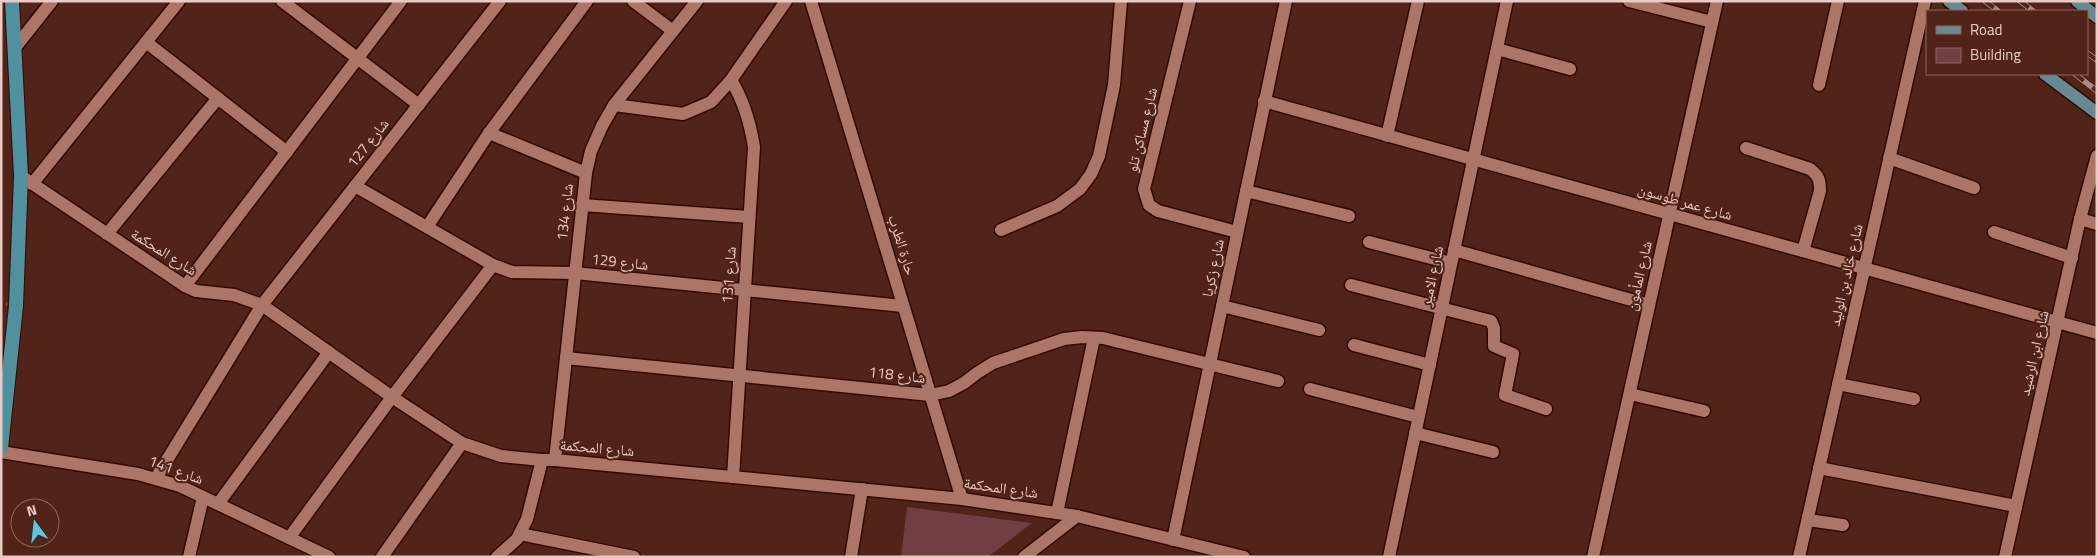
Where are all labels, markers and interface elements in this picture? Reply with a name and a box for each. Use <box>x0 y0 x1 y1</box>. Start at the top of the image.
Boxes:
legend <box>1926 10 2088 75</box>
text: Road <box>1970 18 2002 41</box>
text: Building <box>1970 43 2021 66</box>
street label: شارع مساكن تلو <box>1120 85 1163 175</box>
street label: شارع 127 <box>341 113 394 172</box>
street label: شارع عمر طوسون <box>1635 177 1735 226</box>
street label: شارع 134 <box>550 182 579 242</box>
street label: حارة الطرب <box>882 212 923 278</box>
street label: شارع خالد بن الوليد <box>1823 221 1868 328</box>
street label: شارع المحكمة <box>127 222 202 281</box>
street label: شارع زكريا <box>1195 237 1230 299</box>
street label: شارع المأمون <box>1619 238 1658 313</box>
street label: شارع الامير <box>1414 243 1449 309</box>
street label: شارع 131 <box>715 246 742 304</box>
street label: شارع 129 <box>590 247 650 276</box>
street label: شارع ابن الرشيد <box>2013 308 2055 398</box>
street label: شارع 118 <box>867 360 927 389</box>
street label: شارع المحكمة <box>559 433 635 462</box>
street label: شارع 141 <box>145 449 207 490</box>
street label: شارع المحكمة <box>963 471 1040 504</box>
north arrow <box>10 498 60 548</box>
text: N <box>24 499 39 521</box>

